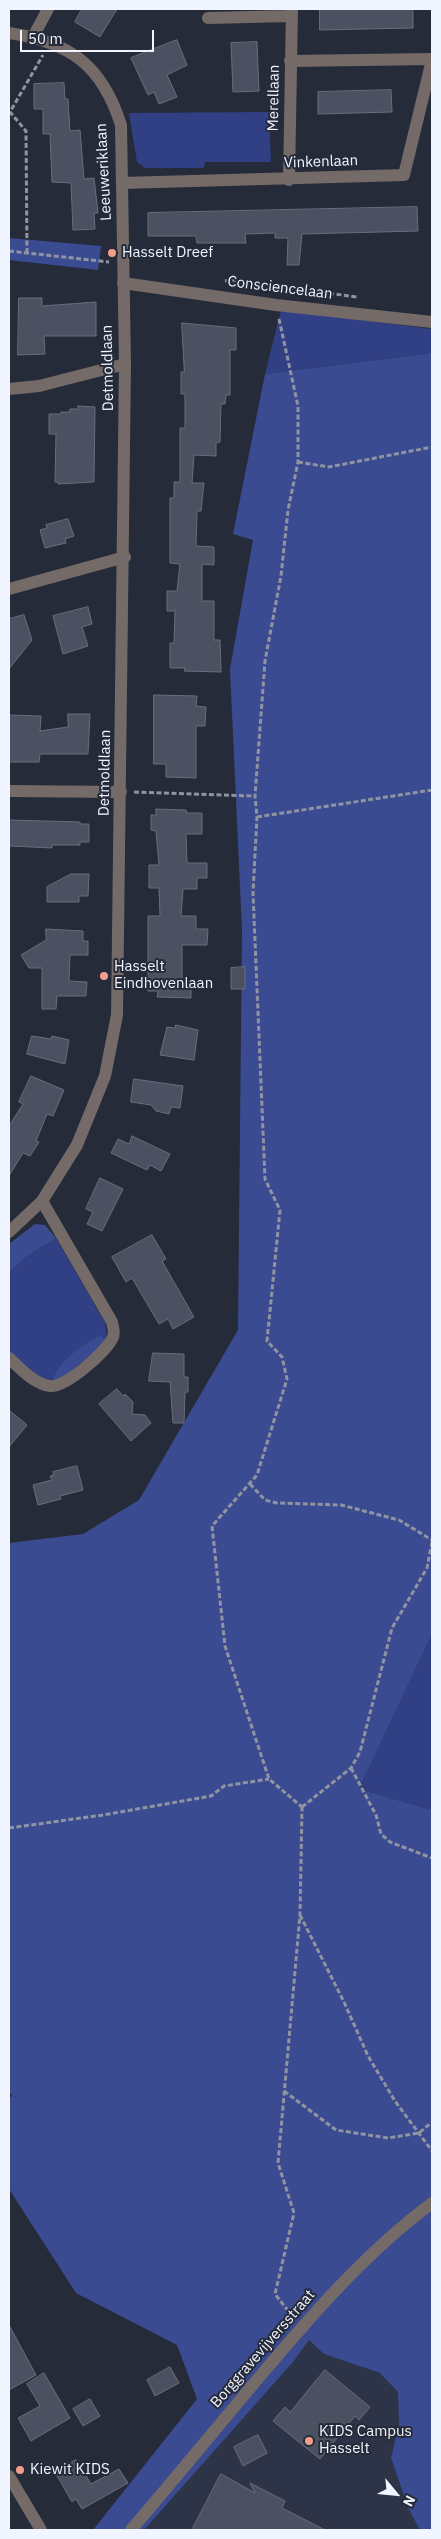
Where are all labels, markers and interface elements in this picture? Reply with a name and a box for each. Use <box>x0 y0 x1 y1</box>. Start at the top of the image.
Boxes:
scale bar <box>22 20 156 52</box>
text: 50 m <box>28 29 63 48</box>
street label: Merellaan <box>264 64 284 132</box>
street label: Leeuweriklaan <box>92 123 116 221</box>
street label: Vinkenlaan <box>283 152 359 172</box>
place label: Hasselt Dreef <box>122 244 213 262</box>
marker: Hasselt Dreef <box>106 247 118 259</box>
street label: Consciencelaan <box>226 273 334 303</box>
street label: Detmoldlaan <box>98 325 118 411</box>
street label: Detmoldlaan <box>95 730 115 816</box>
place label: Hasselt Eindhovenlaan <box>114 958 213 993</box>
marker: Hasselt Eindhovenlaan <box>98 970 110 982</box>
street label: Borggravevijversstraat <box>207 2286 319 2412</box>
place label: KIDS Campus Hasselt <box>319 2423 412 2458</box>
marker: KIDS Campus Hasselt <box>303 2435 315 2447</box>
place label: Kiewit KIDS <box>30 2461 110 2479</box>
marker: Kiewit KIDS <box>14 2464 26 2476</box>
north arrow <box>371 2469 421 2519</box>
text: N <box>399 2492 420 2510</box>

